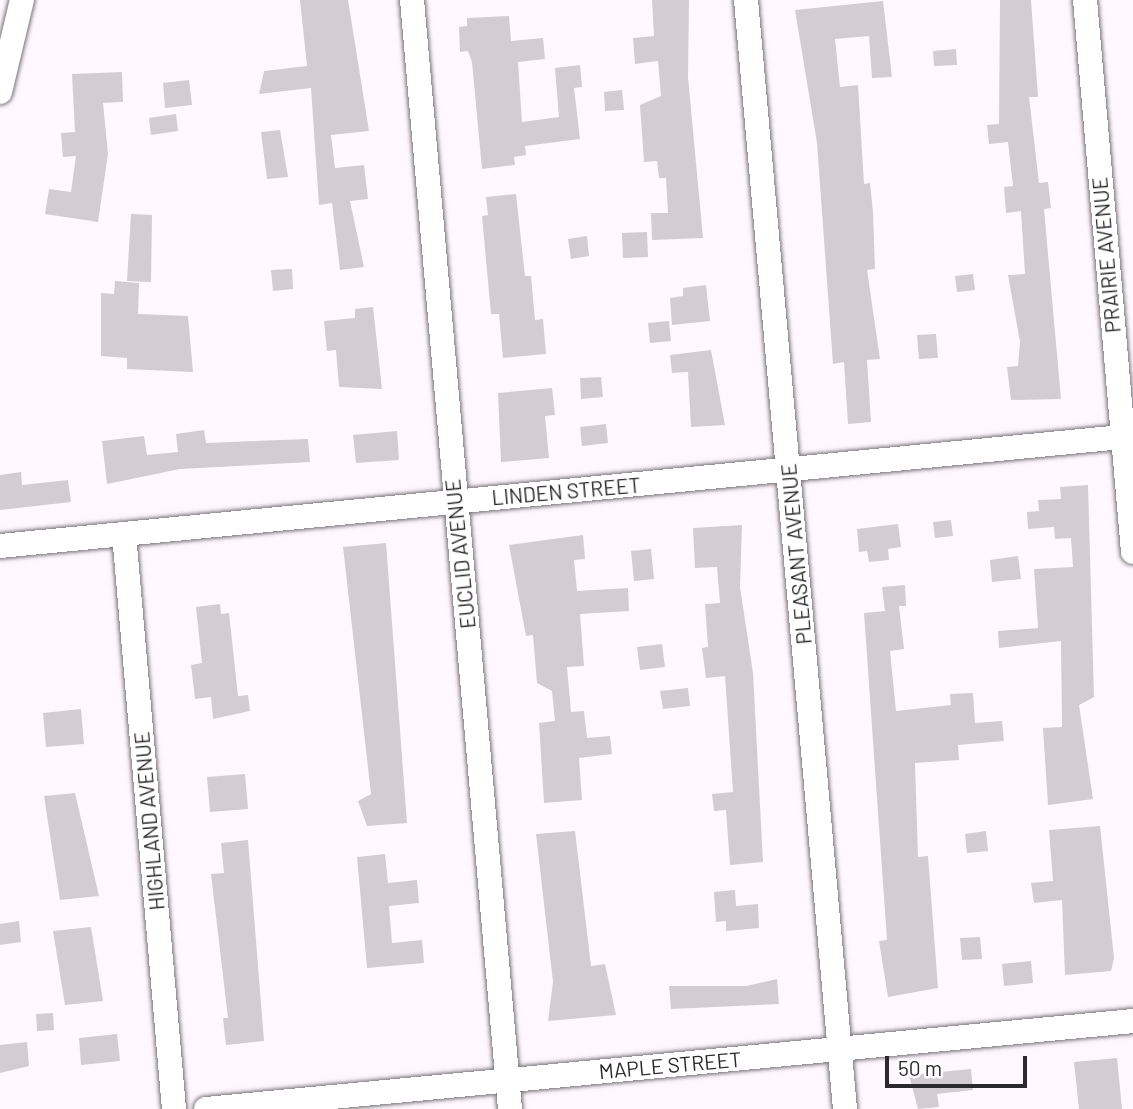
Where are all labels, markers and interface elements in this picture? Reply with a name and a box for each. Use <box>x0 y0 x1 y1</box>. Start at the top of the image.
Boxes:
street label: PRAIRIE AVENUE <box>1087 176 1125 334</box>
street label: PLEASANT AVENUE <box>776 463 816 645</box>
street label: LINDEN STREET <box>491 472 641 510</box>
street label: EUCLID AVENUE <box>440 478 480 630</box>
street label: HIGHLAND AVENUE <box>129 731 169 911</box>
scale bar <box>888 1042 1030 1086</box>
street label: MAPLE STREET <box>598 1046 742 1084</box>
text: 50 m <box>898 1055 942 1080</box>

